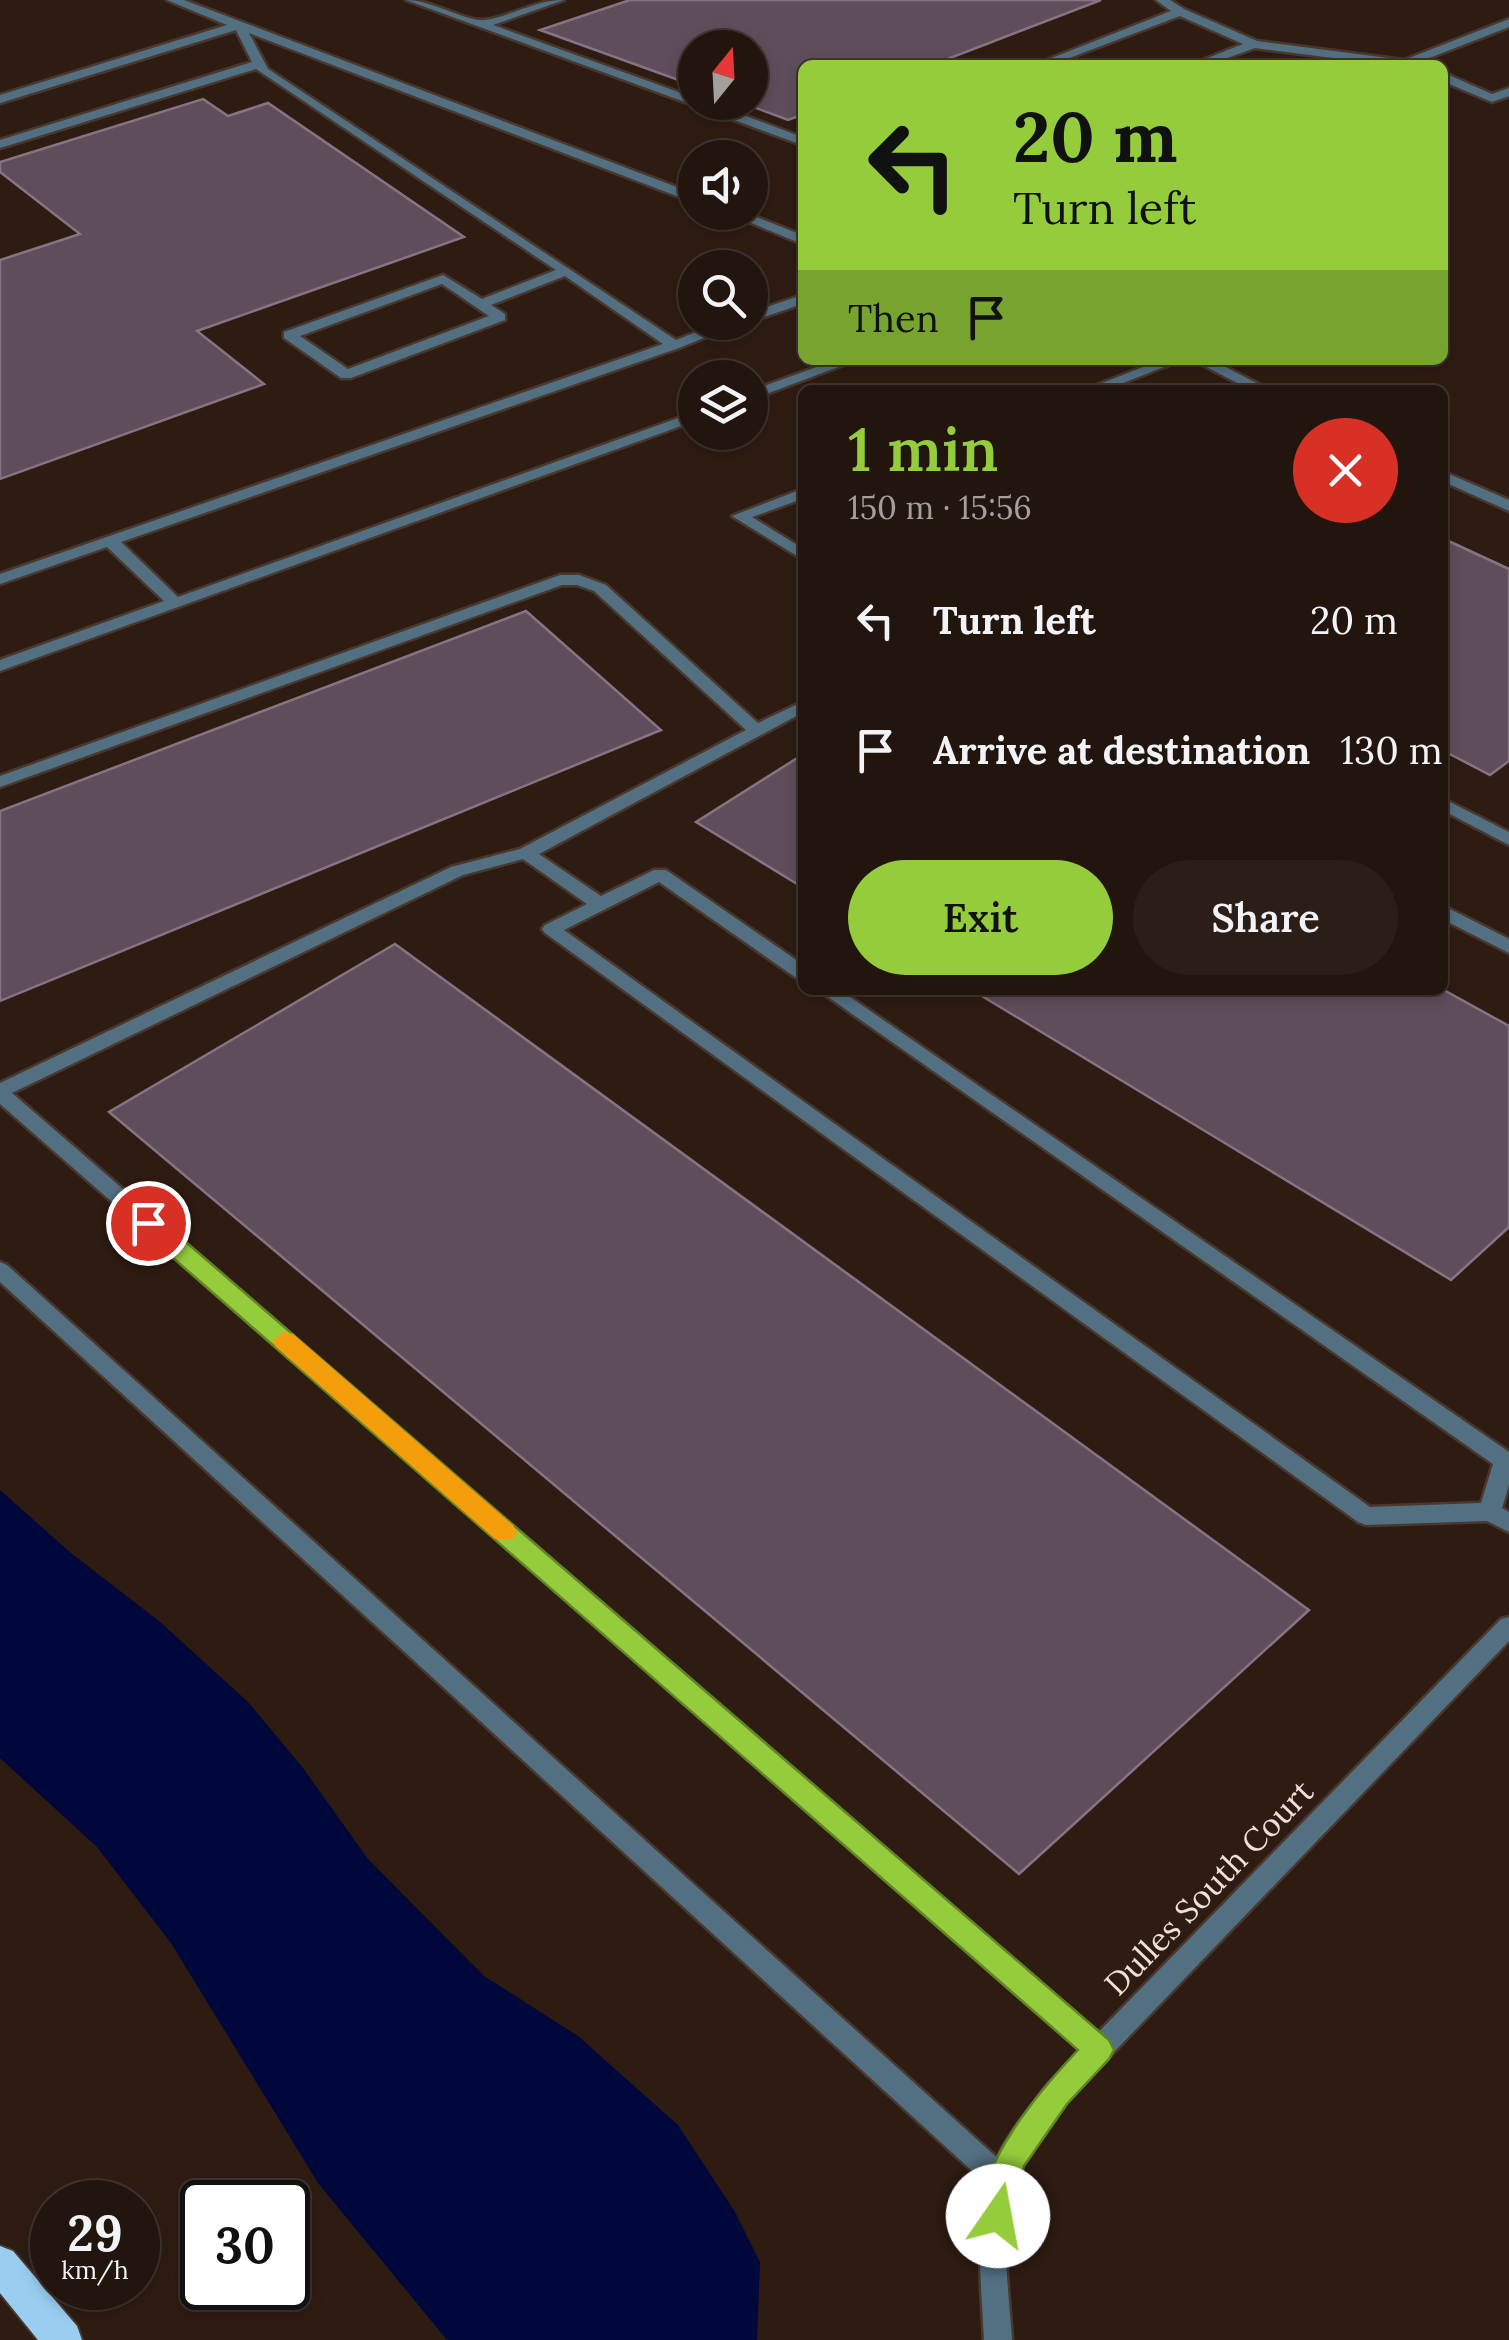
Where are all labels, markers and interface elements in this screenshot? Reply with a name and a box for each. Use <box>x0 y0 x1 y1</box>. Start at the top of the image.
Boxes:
north arrow <box>678 30 768 120</box>
map controls <box>678 30 768 450</box>
text: 20 m <box>1013 92 1178 181</box>
icon: left <box>848 100 978 230</box>
button: sound <box>678 140 768 230</box>
text: Turn left <box>1013 179 1196 236</box>
button: search <box>678 250 768 340</box>
icon: arrive <box>959 290 1014 345</box>
text: Then <box>848 294 939 342</box>
button: layers <box>678 360 768 450</box>
text: 1 min <box>848 411 998 487</box>
button: close <box>1293 418 1398 523</box>
text: 150 m · 15:56 <box>848 487 1032 528</box>
icon: left <box>848 593 903 648</box>
text: Turn left <box>933 596 1096 644</box>
text: 20 m <box>1310 596 1398 644</box>
icon: arrive <box>848 723 903 778</box>
text: Arrive at destination <box>933 726 1310 774</box>
text: 130 m <box>1340 726 1443 774</box>
button: Exit <box>848 860 1113 975</box>
button: Share <box>1133 860 1398 975</box>
pin <box>106 1181 191 1266</box>
icon: arrive <box>121 1196 176 1251</box>
street label: Dulles South Court <box>1095 1771 1322 2004</box>
position arrow <box>946 2164 1050 2268</box>
speed limit sign: 30 <box>180 2180 310 2310</box>
text: 29 <box>67 2201 123 2265</box>
text: km/h <box>61 2254 129 2286</box>

